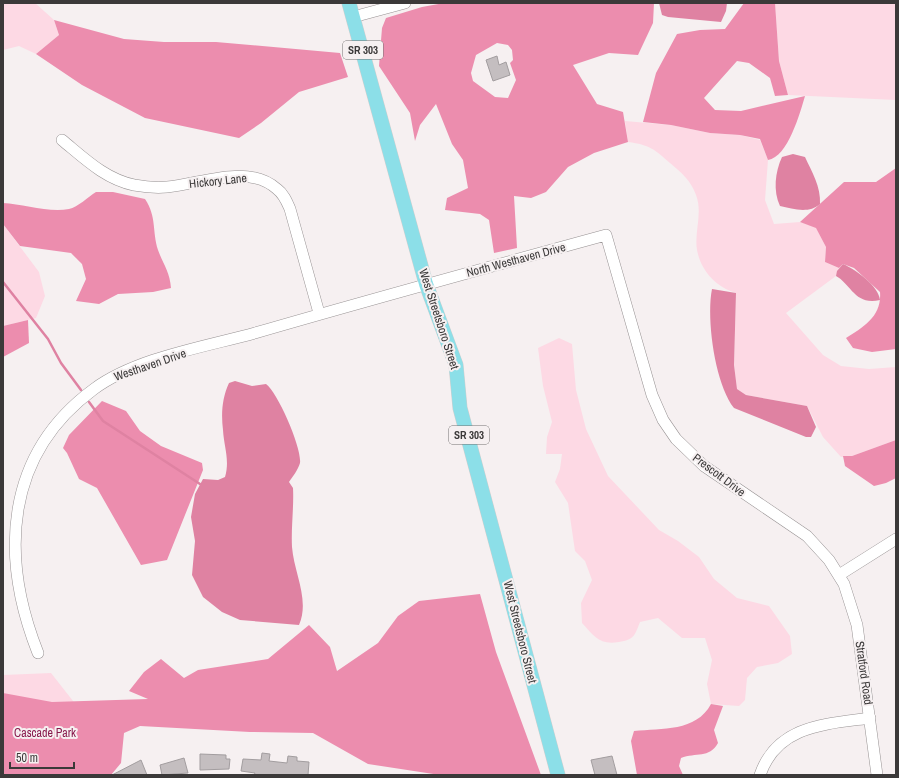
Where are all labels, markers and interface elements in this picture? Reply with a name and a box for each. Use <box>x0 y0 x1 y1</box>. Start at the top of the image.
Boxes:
road number: SR 303 <box>343 41 383 59</box>
street label: Hickory Lane <box>188 170 248 192</box>
street label: North Westhaven Drive <box>465 239 567 281</box>
street label: West Streetsboro Street <box>415 267 463 372</box>
street label: Westhaven Drive <box>112 345 188 385</box>
road number: SR 303 <box>449 426 489 444</box>
street label: Prescott Drive <box>689 450 749 500</box>
street label: West Streetsboro Street <box>500 579 541 685</box>
street label: Stratford Road <box>852 640 876 706</box>
park label: Cascade Park <box>14 725 76 741</box>
scale bar <box>10 744 74 770</box>
text: 50 m <box>16 750 38 766</box>

